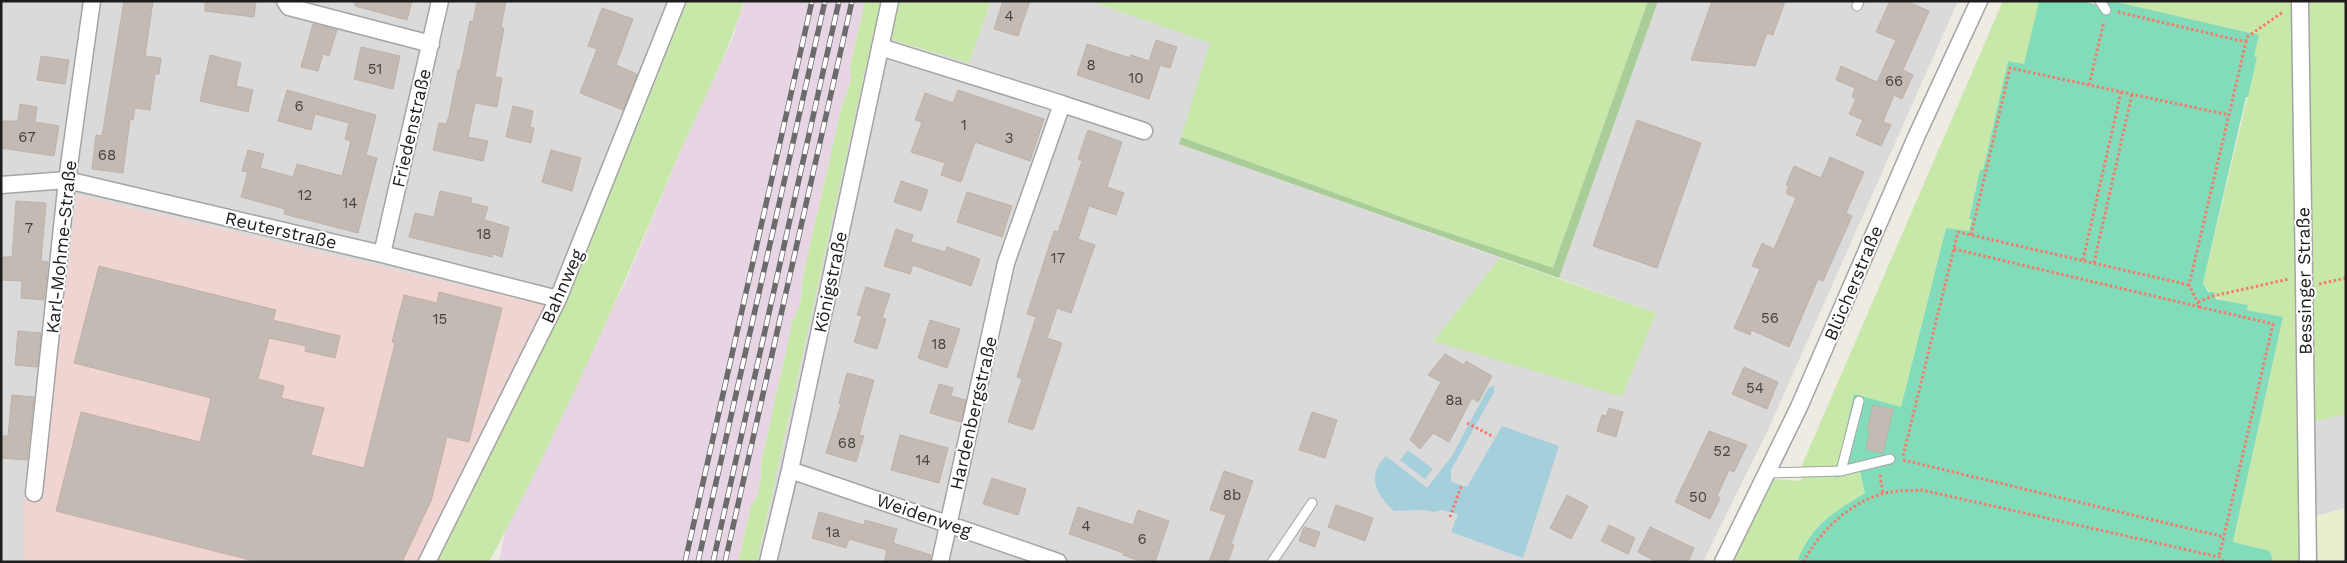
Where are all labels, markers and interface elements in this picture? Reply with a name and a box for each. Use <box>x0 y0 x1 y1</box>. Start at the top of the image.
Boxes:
house number: 4 <box>1004 7 1014 25</box>
house number: 8 <box>1086 56 1096 74</box>
house number: 51 <box>368 60 382 78</box>
street label: Friedenstraße <box>387 67 435 189</box>
house number: 10 <box>1128 69 1144 87</box>
house number: 66 <box>1885 72 1903 90</box>
house number: 6 <box>294 97 304 115</box>
house number: 1 <box>961 116 967 134</box>
house number: 67 <box>18 128 36 146</box>
house number: 3 <box>1005 129 1013 147</box>
house number: 68 <box>98 146 116 164</box>
street label: Karl-Mohme-Straße <box>41 159 81 335</box>
house number: 12 <box>298 186 312 204</box>
house number: 14 <box>342 194 358 212</box>
street label: Reuterstraße <box>223 207 339 253</box>
street label: Bessinger Straße <box>2292 207 2316 355</box>
house number: 7 <box>25 219 33 237</box>
street label: Blücherstraße <box>1819 222 1887 344</box>
house number: 18 <box>476 225 492 243</box>
street label: Königstraße <box>809 229 851 335</box>
street label: Bahnweg <box>536 245 588 326</box>
house number: 17 <box>1051 249 1065 267</box>
house number: 56 <box>1761 309 1779 327</box>
house number: 15 <box>433 310 447 328</box>
street label: Hardenbergstraße <box>945 334 1001 492</box>
house number: 18 <box>931 335 947 353</box>
house number: 54 <box>1746 379 1764 397</box>
house number: 8a <box>1445 391 1463 409</box>
house number: 68 <box>838 434 856 452</box>
house number: 52 <box>1713 442 1731 460</box>
house number: 14 <box>915 451 931 469</box>
house number: 8b <box>1223 486 1241 504</box>
house number: 50 <box>1689 488 1707 506</box>
street label: Weidenweg <box>874 489 975 541</box>
house number: 4 <box>1081 517 1091 535</box>
house number: 1a <box>826 523 841 541</box>
house number: 6 <box>1137 530 1147 548</box>

